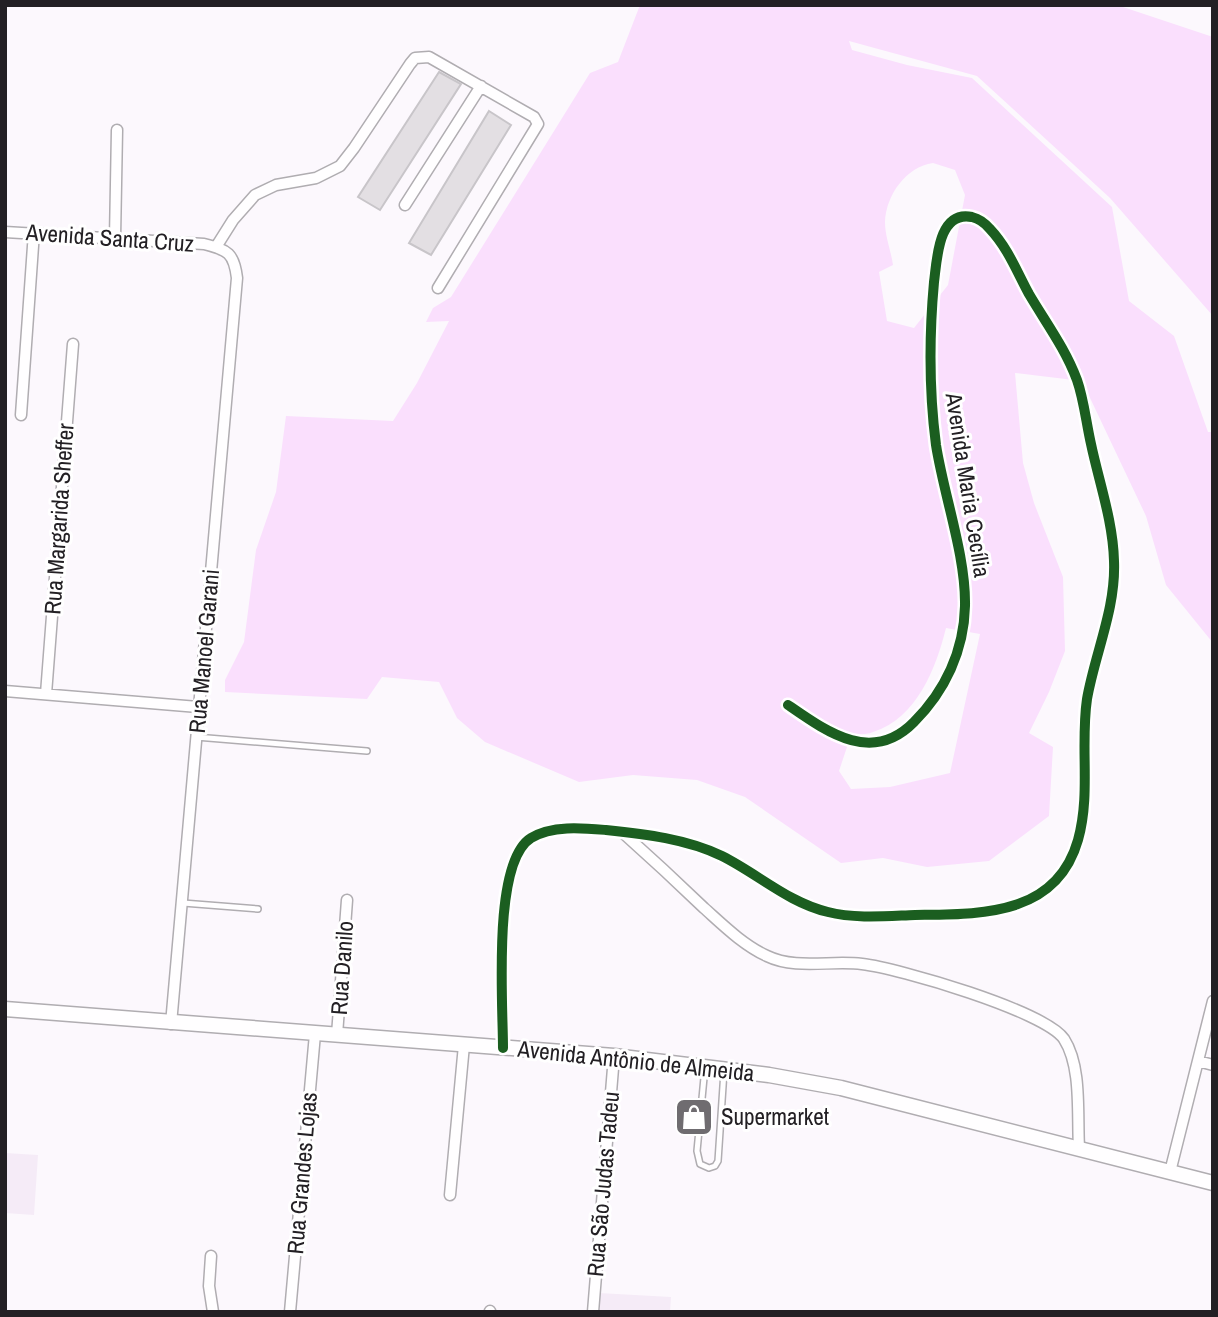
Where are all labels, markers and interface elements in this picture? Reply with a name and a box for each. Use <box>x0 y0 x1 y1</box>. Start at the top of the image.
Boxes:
street label: Avenida Santa Cruz <box>24 216 195 259</box>
street label: Avenida Maria Cecília <box>938 390 998 580</box>
street label: Rua Margarida Sheffer <box>36 422 81 616</box>
street label: Rua Manoel Garani <box>181 568 226 734</box>
street label: Rua Danilo <box>323 920 360 1016</box>
street label: Avenida Antônio de Almeida <box>515 1033 756 1088</box>
street label: Rua São Judas Tadeu <box>579 1090 626 1278</box>
street label: Rua Grandes Lojas <box>279 1091 324 1255</box>
shop icon: Supermarket <box>673 1096 715 1138</box>
place label: Supermarket <box>721 1101 829 1132</box>

